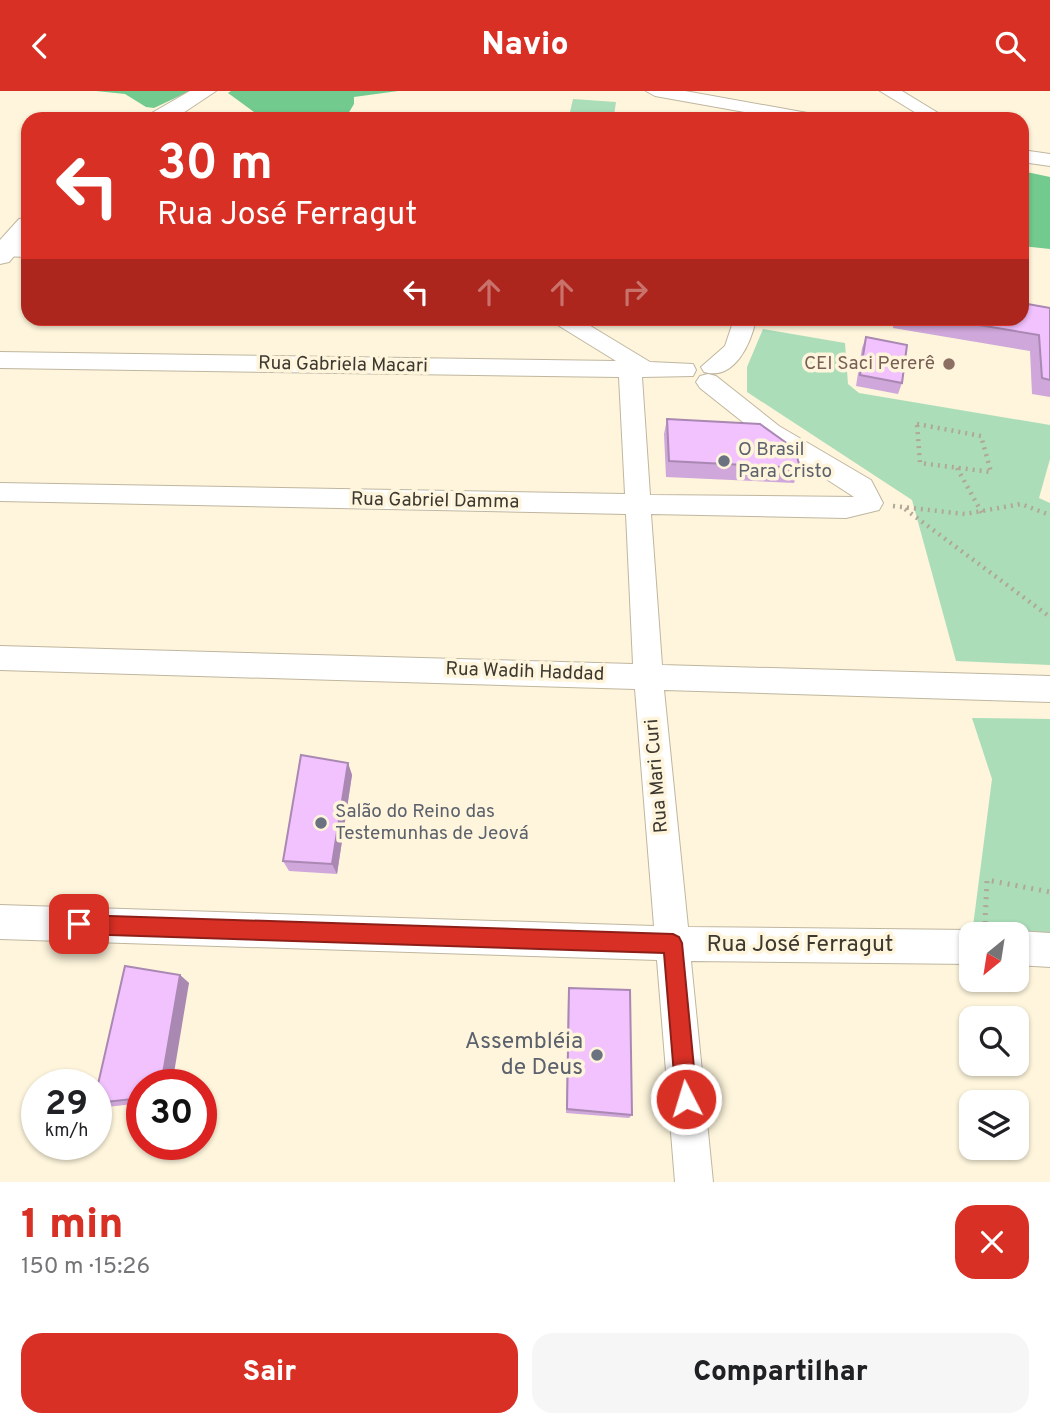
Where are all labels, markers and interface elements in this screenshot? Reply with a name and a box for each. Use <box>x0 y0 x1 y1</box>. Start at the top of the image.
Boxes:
text: Navio <box>481 26 569 66</box>
icon: back <box>21 27 59 65</box>
icon: search <box>991 27 1029 65</box>
text: 30 m <box>157 135 273 197</box>
icon: left <box>42 140 133 231</box>
text: Rua José Ferragut <box>157 196 417 236</box>
icon: left <box>397 273 435 311</box>
icon: ahead <box>470 273 508 311</box>
icon: ahead <box>543 273 581 311</box>
icon: right <box>616 273 654 311</box>
street label: Rua Gabriela Macari <box>258 352 428 378</box>
place label: CEI Saci Pererê <box>804 352 935 376</box>
marker: CEI Saci Pererê <box>941 356 957 372</box>
place label: O Brasil Para Cristo <box>738 438 832 484</box>
marker: O Brasil Para Cristo <box>716 453 732 469</box>
street label: Rua Gabriel Damma <box>351 488 519 514</box>
street label: Rua Wadih Haddad <box>445 657 605 687</box>
street label: Rua Mari Curi <box>640 718 674 834</box>
place label: Salão do Reino das Testemunhas de Jeová <box>335 800 529 846</box>
marker: Salão do Reino das Testemunhas de Jeová <box>313 815 329 831</box>
pin <box>49 894 109 954</box>
icon: arrive <box>60 905 98 943</box>
north arrow <box>959 922 1029 992</box>
map controls <box>959 922 1029 1160</box>
street label: Rua José Ferragut <box>706 931 894 960</box>
button: search <box>959 1006 1029 1076</box>
place label: Assembléia de Deus <box>465 1028 583 1083</box>
marker: Assembléia de Deus <box>589 1047 605 1063</box>
position arrow <box>649 1062 723 1136</box>
speed limit sign: 30 <box>126 1069 217 1160</box>
text: 29 <box>45 1083 88 1127</box>
button: layers <box>959 1090 1029 1160</box>
text: km/h <box>45 1120 88 1143</box>
text: 1 min <box>21 1200 124 1253</box>
button: close <box>955 1205 1029 1279</box>
text: 150 m · 15:26 <box>21 1253 150 1282</box>
button: Sair <box>21 1333 518 1413</box>
button: Compartilhar <box>532 1333 1029 1413</box>

